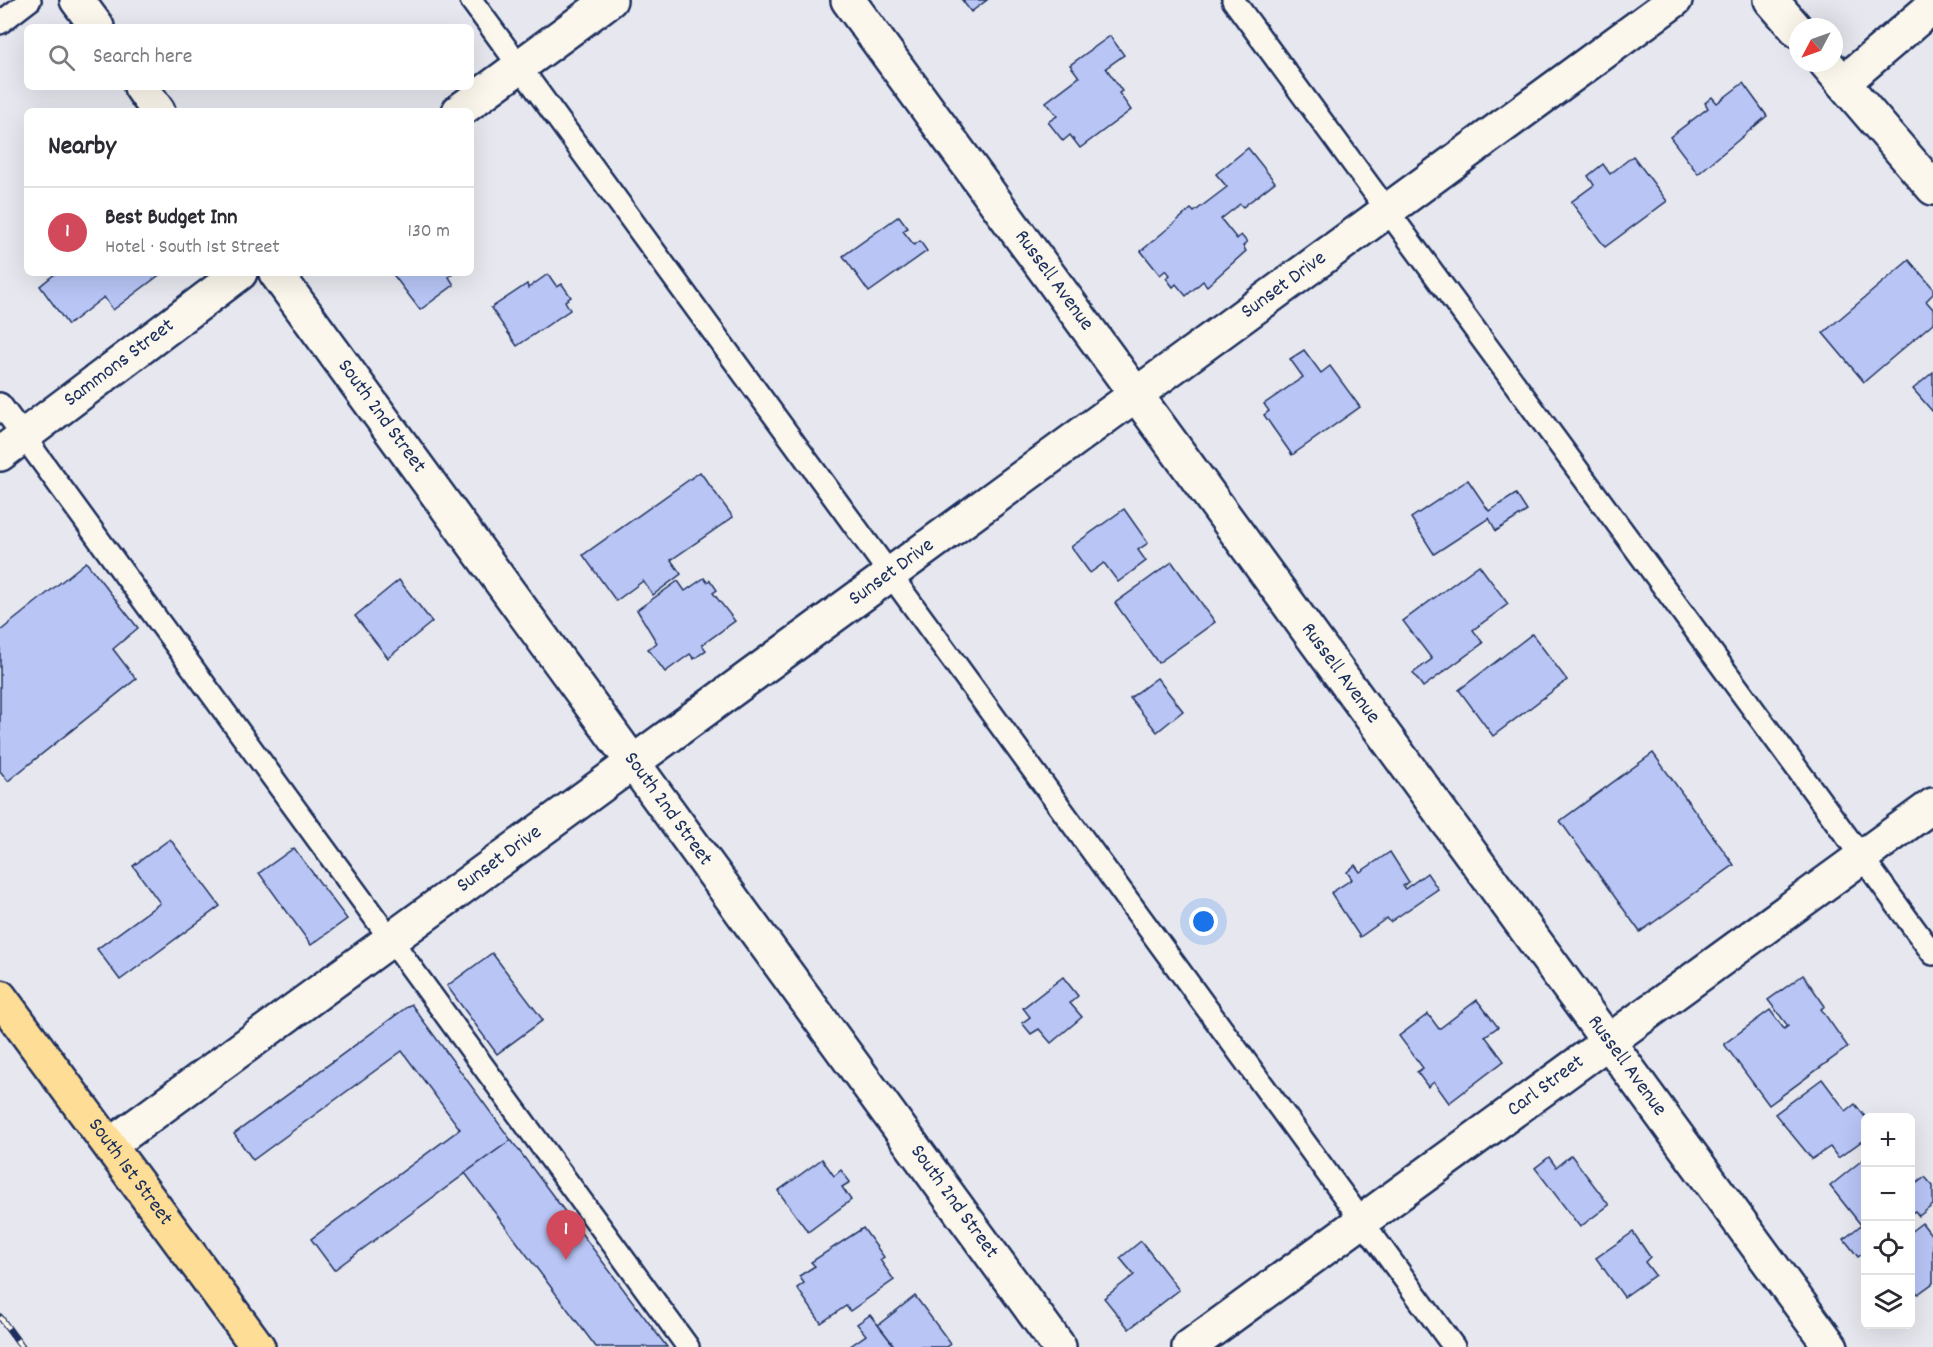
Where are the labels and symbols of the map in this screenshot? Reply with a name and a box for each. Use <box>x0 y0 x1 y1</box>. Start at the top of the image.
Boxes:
north arrow <box>1789 18 1843 72</box>
street label: Russell Avenue <box>1006 224 1100 338</box>
street label: Sunset Drive <box>1235 244 1333 327</box>
street label: Sammons Street <box>58 312 182 415</box>
street label: South 2nd Street <box>329 354 433 480</box>
street label: Sunset Drive <box>843 531 941 614</box>
street label: Russell Avenue <box>1293 617 1387 730</box>
street label: South 2nd Street <box>615 746 719 873</box>
street label: Sunset Drive <box>451 818 549 901</box>
your location <box>1189 907 1218 936</box>
street label: Russell Avenue <box>1579 1010 1673 1123</box>
street label: Carl Street <box>1501 1048 1591 1125</box>
street label: South 1st Street <box>80 1112 179 1233</box>
street label: South 2nd Street <box>902 1139 1005 1266</box>
pin: 1 <box>546 1210 586 1260</box>

